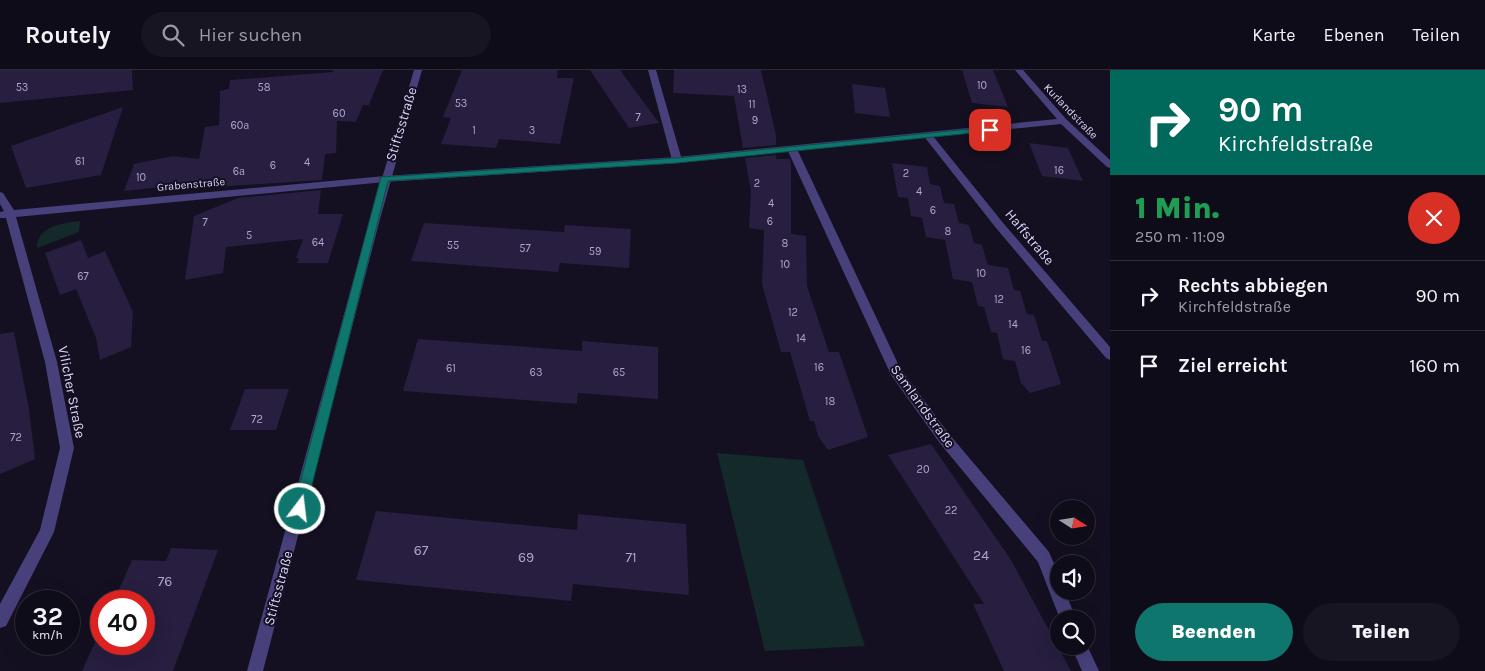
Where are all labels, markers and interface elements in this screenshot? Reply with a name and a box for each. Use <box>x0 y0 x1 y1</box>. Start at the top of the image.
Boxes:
search box <box>141 12 491 57</box>
text: Routely <box>25 21 111 49</box>
icon: search <box>159 21 187 49</box>
text: Hier suchen <box>199 24 302 46</box>
text: Karte <box>1252 24 1296 46</box>
text: Ebenen <box>1324 24 1385 46</box>
text: Teilen <box>1413 24 1460 46</box>
house number: 10 <box>977 79 987 92</box>
house number: 53 <box>16 81 28 94</box>
house number: 58 <box>258 81 271 94</box>
street label: Kurlandstraße <box>1041 81 1101 142</box>
house number: 13 <box>737 83 747 96</box>
street label: Stiftsstraße <box>382 85 421 163</box>
text: 90 m <box>1218 89 1304 130</box>
icon: right <box>1135 90 1200 155</box>
house number: 53 <box>455 97 467 110</box>
house number: 11 <box>748 98 756 111</box>
house number: 60 <box>333 107 345 120</box>
pin <box>969 109 1011 151</box>
house number: 7 <box>635 111 641 124</box>
house number: 9 <box>752 114 758 127</box>
icon: arrive <box>976 116 1004 144</box>
house number: 60a <box>231 119 249 132</box>
house number: 1 <box>472 124 476 137</box>
house number: 3 <box>529 124 535 137</box>
text: Kirchfeldstraße <box>1218 131 1373 157</box>
house number: 61 <box>75 155 85 168</box>
house number: 4 <box>304 156 310 169</box>
house number: 6 <box>270 159 276 172</box>
house number: 16 <box>1054 164 1064 177</box>
house number: 6a <box>233 165 245 178</box>
house number: 2 <box>903 167 909 180</box>
house number: 10 <box>136 171 146 184</box>
street label: Grabenstraße <box>156 175 226 194</box>
house number: 2 <box>754 177 760 190</box>
house number: 4 <box>916 185 922 198</box>
text: 1 Min. <box>1135 190 1219 226</box>
button: close <box>1408 192 1460 244</box>
house number: 4 <box>768 197 774 210</box>
house number: 6 <box>930 204 936 217</box>
street label: Haffstraße <box>1001 206 1058 269</box>
house number: 6 <box>767 215 773 228</box>
house number: 7 <box>202 216 208 229</box>
house number: 8 <box>945 225 952 238</box>
text: 250 m · 11:09 <box>1135 227 1225 246</box>
house number: 5 <box>246 229 252 242</box>
house number: 64 <box>312 236 324 249</box>
house number: 8 <box>782 237 789 250</box>
house number: 55 <box>447 239 459 252</box>
house number: 57 <box>519 242 531 255</box>
house number: 59 <box>589 245 601 258</box>
house number: 10 <box>780 258 790 271</box>
house number: 10 <box>976 267 986 280</box>
house number: 67 <box>77 270 89 283</box>
text: Rechts abbiegen <box>1178 275 1328 297</box>
icon: right <box>1135 282 1163 310</box>
text: 90 m <box>1415 285 1460 307</box>
house number: 12 <box>994 293 1004 306</box>
text: Kirchfeldstraße <box>1178 297 1291 316</box>
house number: 12 <box>788 306 798 319</box>
house number: 14 <box>1008 318 1018 331</box>
house number: 14 <box>796 332 806 345</box>
street label: Vilicher Straße <box>54 344 89 440</box>
house number: 16 <box>1021 344 1031 357</box>
icon: arrive <box>1135 352 1163 380</box>
text: Ziel erreicht <box>1178 355 1288 377</box>
text: 160 m <box>1409 355 1460 377</box>
house number: 16 <box>814 361 824 374</box>
street label: Samlandstraße <box>887 361 959 451</box>
house number: 61 <box>446 362 456 375</box>
house number: 63 <box>530 366 542 379</box>
house number: 65 <box>613 366 625 379</box>
house number: 18 <box>825 395 835 408</box>
house number: 72 <box>251 413 263 426</box>
house number: 72 <box>10 431 22 444</box>
house number: 20 <box>917 463 929 476</box>
position arrow <box>273 482 325 534</box>
north arrow <box>1050 500 1095 545</box>
map controls <box>1050 500 1095 655</box>
house number: 22 <box>945 504 957 517</box>
house number: 67 <box>414 542 429 559</box>
house number: 24 <box>973 547 989 564</box>
street label: Stiftsstraße <box>260 549 297 627</box>
house number: 69 <box>518 549 534 566</box>
house number: 71 <box>625 549 637 566</box>
button: sound <box>1050 555 1095 600</box>
house number: 76 <box>158 573 172 590</box>
speed limit sign: 40 <box>90 590 155 655</box>
text: 32 <box>32 602 63 631</box>
button: Beenden <box>1135 603 1293 661</box>
button: Teilen <box>1303 603 1460 661</box>
button: search <box>1050 610 1095 655</box>
text: km/h <box>32 628 63 642</box>

